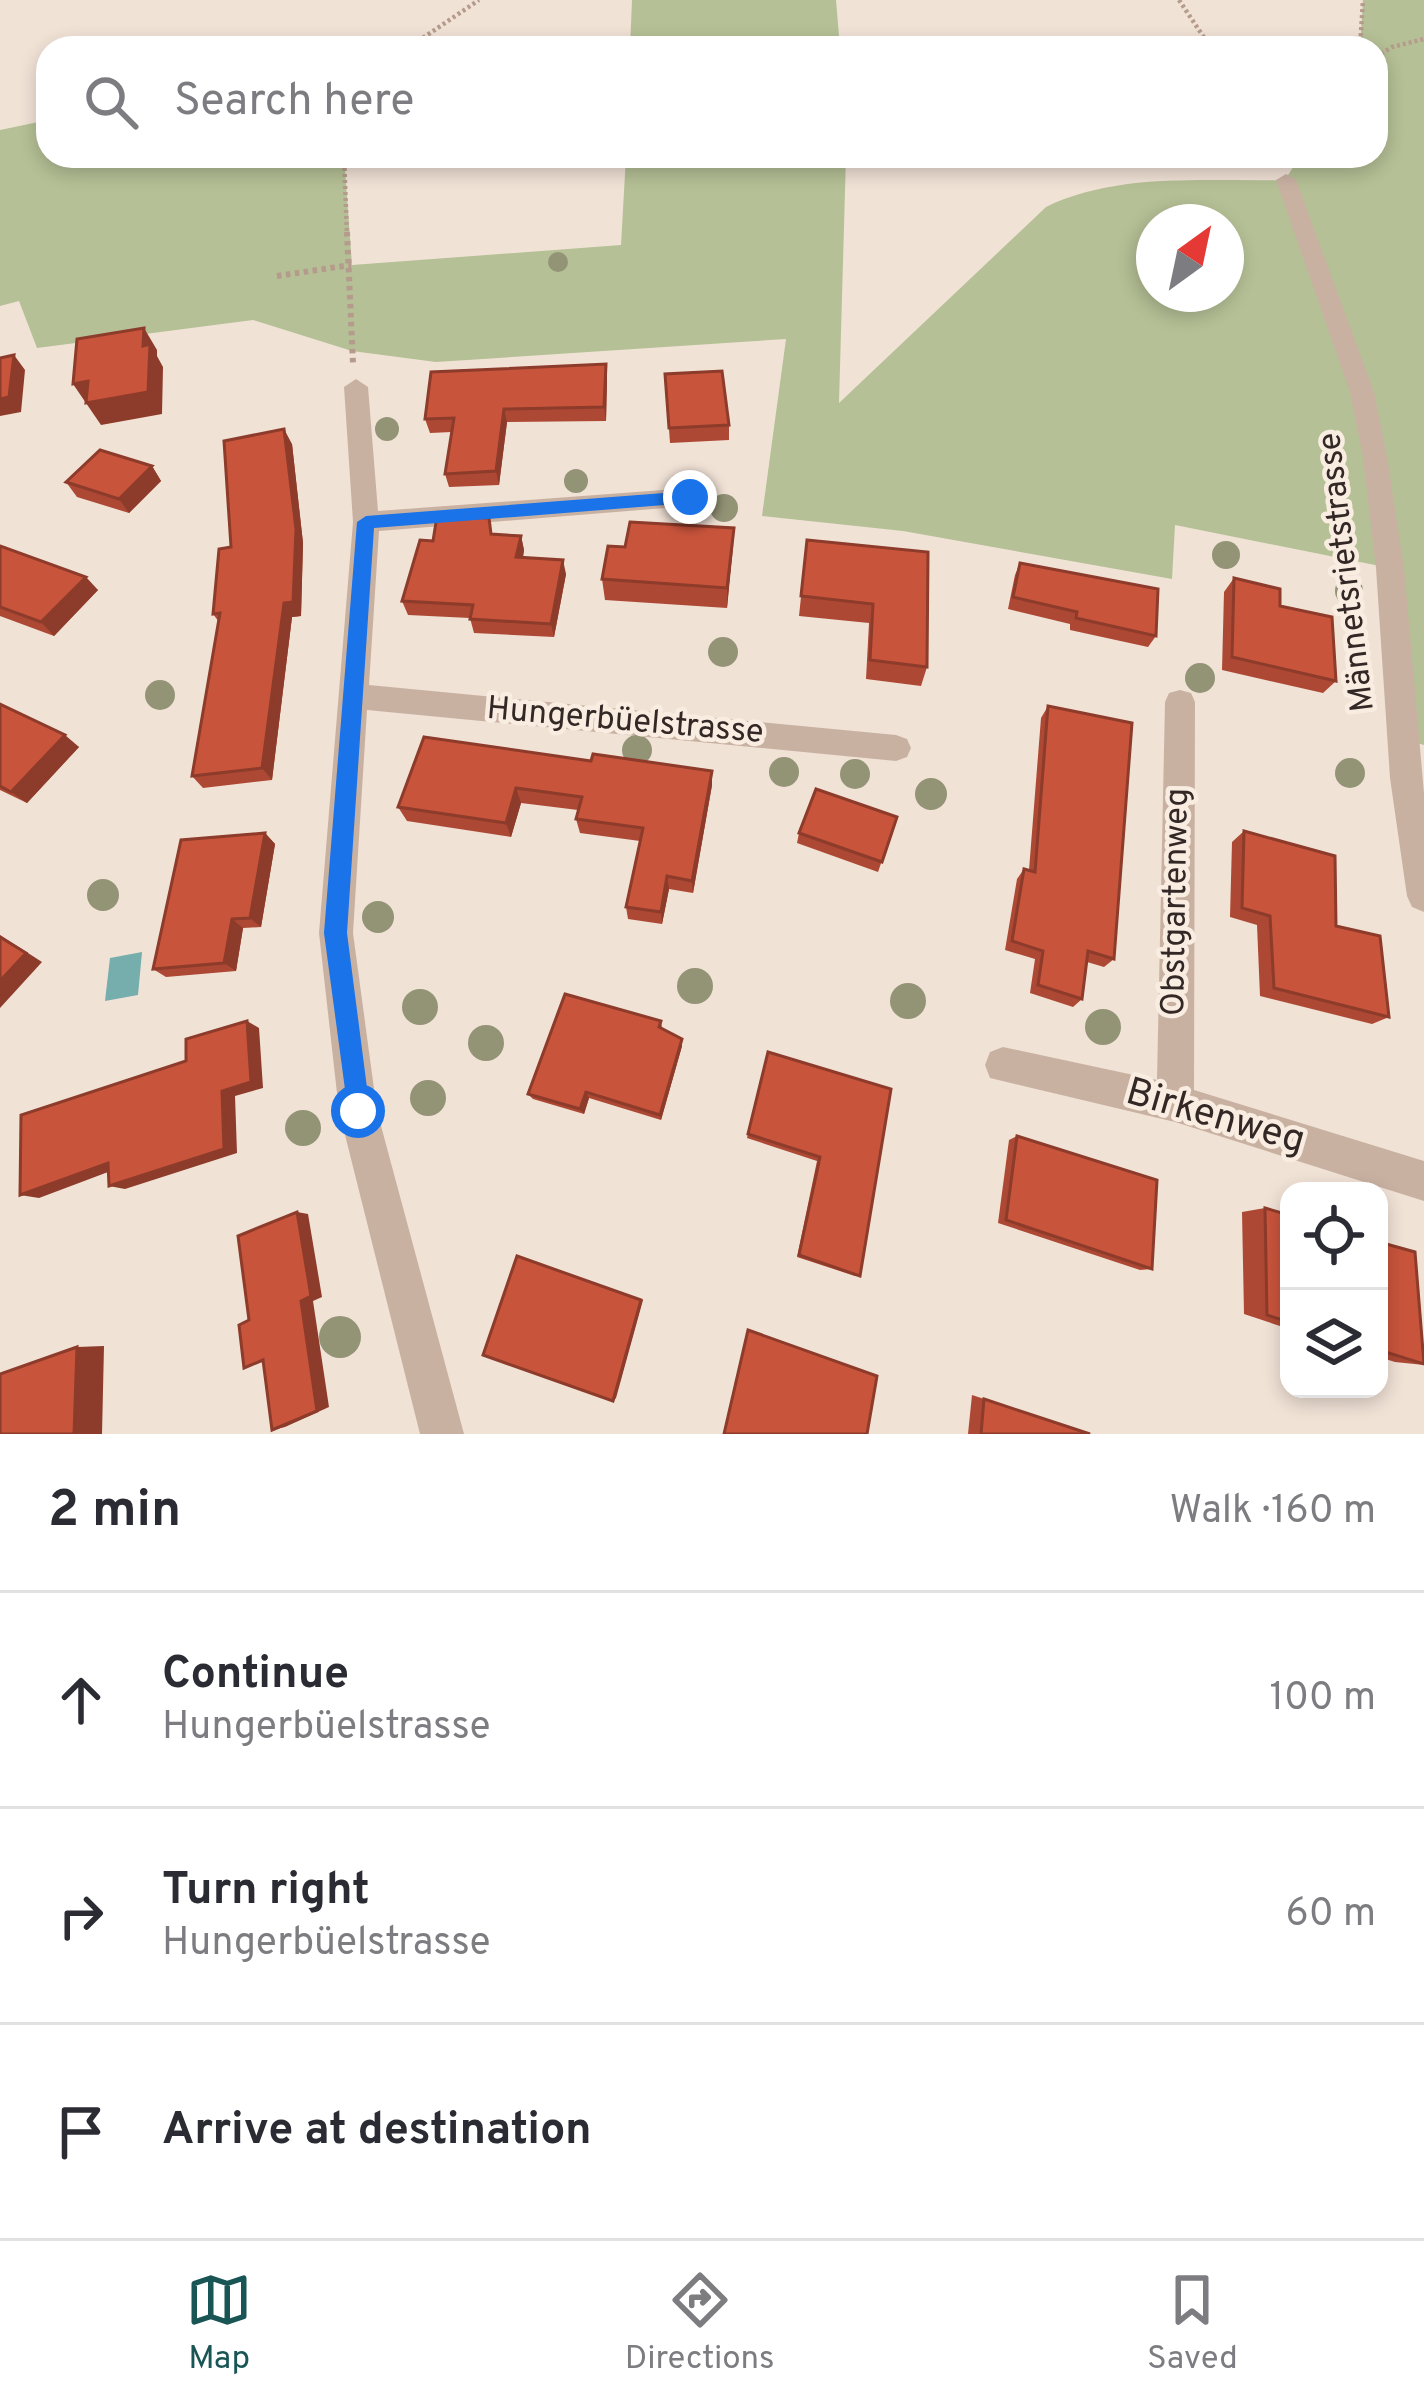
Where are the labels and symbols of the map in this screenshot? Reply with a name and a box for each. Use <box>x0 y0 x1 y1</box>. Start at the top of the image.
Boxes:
north arrow <box>1136 204 1244 312</box>
street label: Männetsrietstrasse <box>1310 430 1386 714</box>
route end <box>663 470 717 524</box>
street label: Hungerbüelstrasse <box>485 689 765 755</box>
street label: Obstgartenweg <box>1154 788 1200 1016</box>
street label: Birkenweg <box>1120 1069 1310 1167</box>
route start <box>331 1084 385 1138</box>

